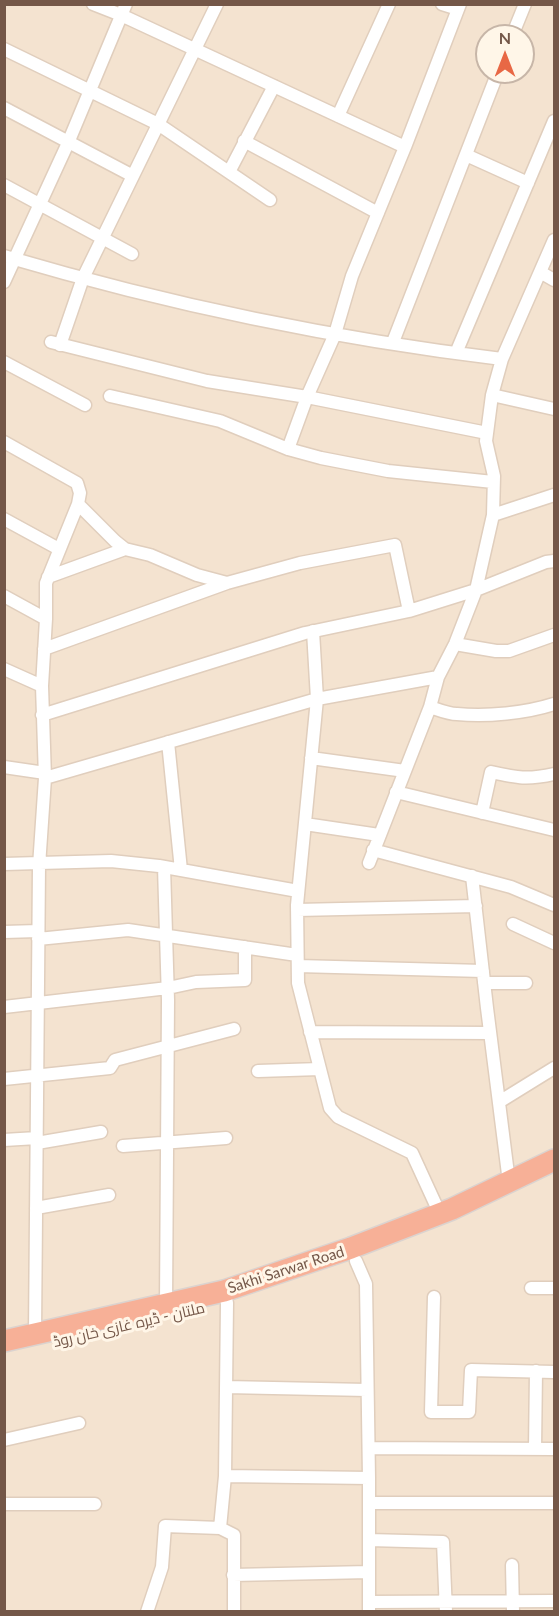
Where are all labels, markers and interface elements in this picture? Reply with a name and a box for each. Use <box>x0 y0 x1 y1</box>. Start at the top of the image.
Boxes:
north arrow <box>475 24 535 84</box>
text: N <box>499 28 511 47</box>
street label: Sakhi Sarwar Road <box>225 1243 347 1297</box>
street label: ملتان - ڈیرہ غازی خان روڈ <box>51 1299 207 1351</box>

